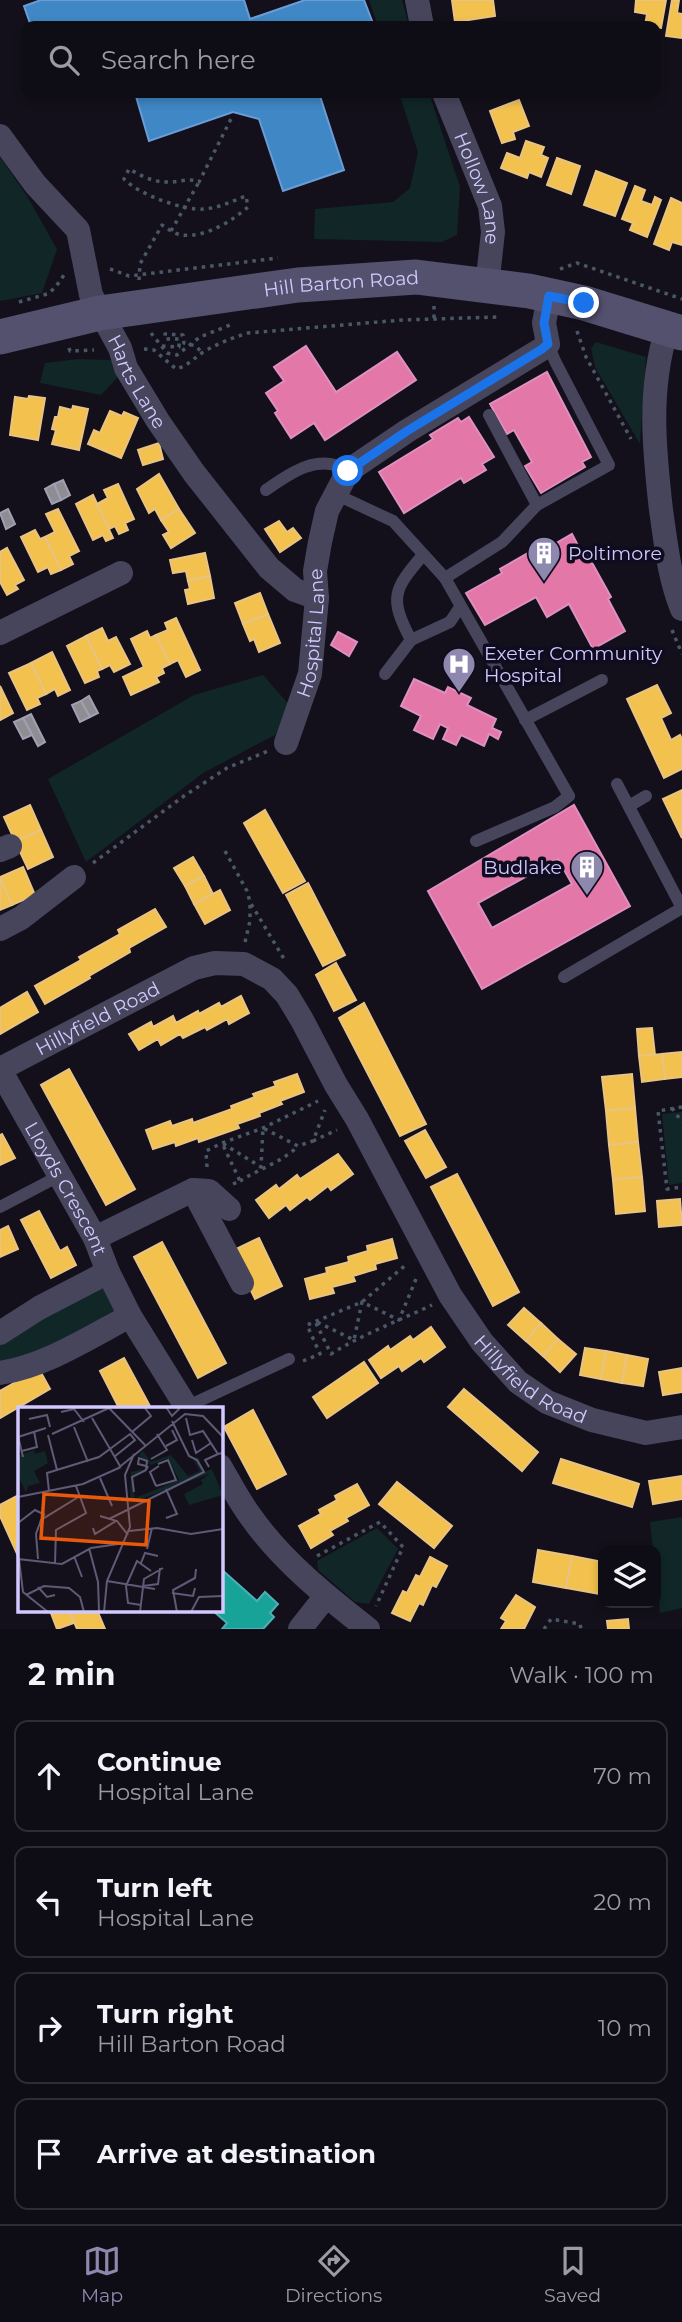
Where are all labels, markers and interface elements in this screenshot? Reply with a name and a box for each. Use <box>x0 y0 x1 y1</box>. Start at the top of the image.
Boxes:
search box <box>21 21 661 98</box>
icon: search <box>45 41 83 79</box>
text: Search here <box>101 44 256 76</box>
street label: Hollow Lane <box>450 129 505 246</box>
street label: Hill Barton Road <box>262 265 420 301</box>
route end <box>568 287 599 318</box>
street label: Harts Lane <box>103 330 171 433</box>
route start <box>332 455 363 486</box>
building icon: Poltimore <box>525 534 563 583</box>
place label: Poltimore <box>568 542 662 565</box>
street label: Hospital Lane <box>291 568 329 700</box>
place label: Exeter Community Hospital <box>484 642 663 687</box>
hospital icon: Exeter Community Hospital <box>440 645 478 694</box>
building icon: Budlake <box>568 848 606 897</box>
place label: Budlake <box>483 856 562 879</box>
street label: Hillyfield Road <box>32 976 164 1060</box>
street label: Lloyds Crescent <box>20 1118 112 1259</box>
street label: Hillyfield Road <box>470 1330 590 1428</box>
inset map <box>18 1407 222 1612</box>
map controls <box>598 1545 661 1608</box>
button: layers <box>598 1545 661 1608</box>
text: 2 min <box>28 1656 115 1693</box>
text: Walk · 100 m <box>509 1661 654 1689</box>
text: Continue <box>97 1746 222 1778</box>
icon: ahead <box>30 1757 68 1795</box>
text: 70 m <box>593 1762 652 1790</box>
text: Hospital Lane <box>97 1778 254 1806</box>
text: Turn left <box>97 1872 213 1904</box>
icon: left <box>30 1883 68 1921</box>
text: 20 m <box>593 1888 652 1916</box>
text: Hospital Lane <box>97 1904 254 1932</box>
text: Turn right <box>97 1998 233 2030</box>
icon: right <box>30 2009 68 2047</box>
text: 10 m <box>598 2014 652 2042</box>
text: Hill Barton Road <box>97 2030 286 2058</box>
icon: arrive <box>30 2135 68 2173</box>
text: Arrive at destination <box>97 2138 376 2170</box>
tab: Map <box>81 2242 123 2307</box>
tab: Directions <box>285 2242 382 2307</box>
tab: Saved <box>544 2242 601 2307</box>

